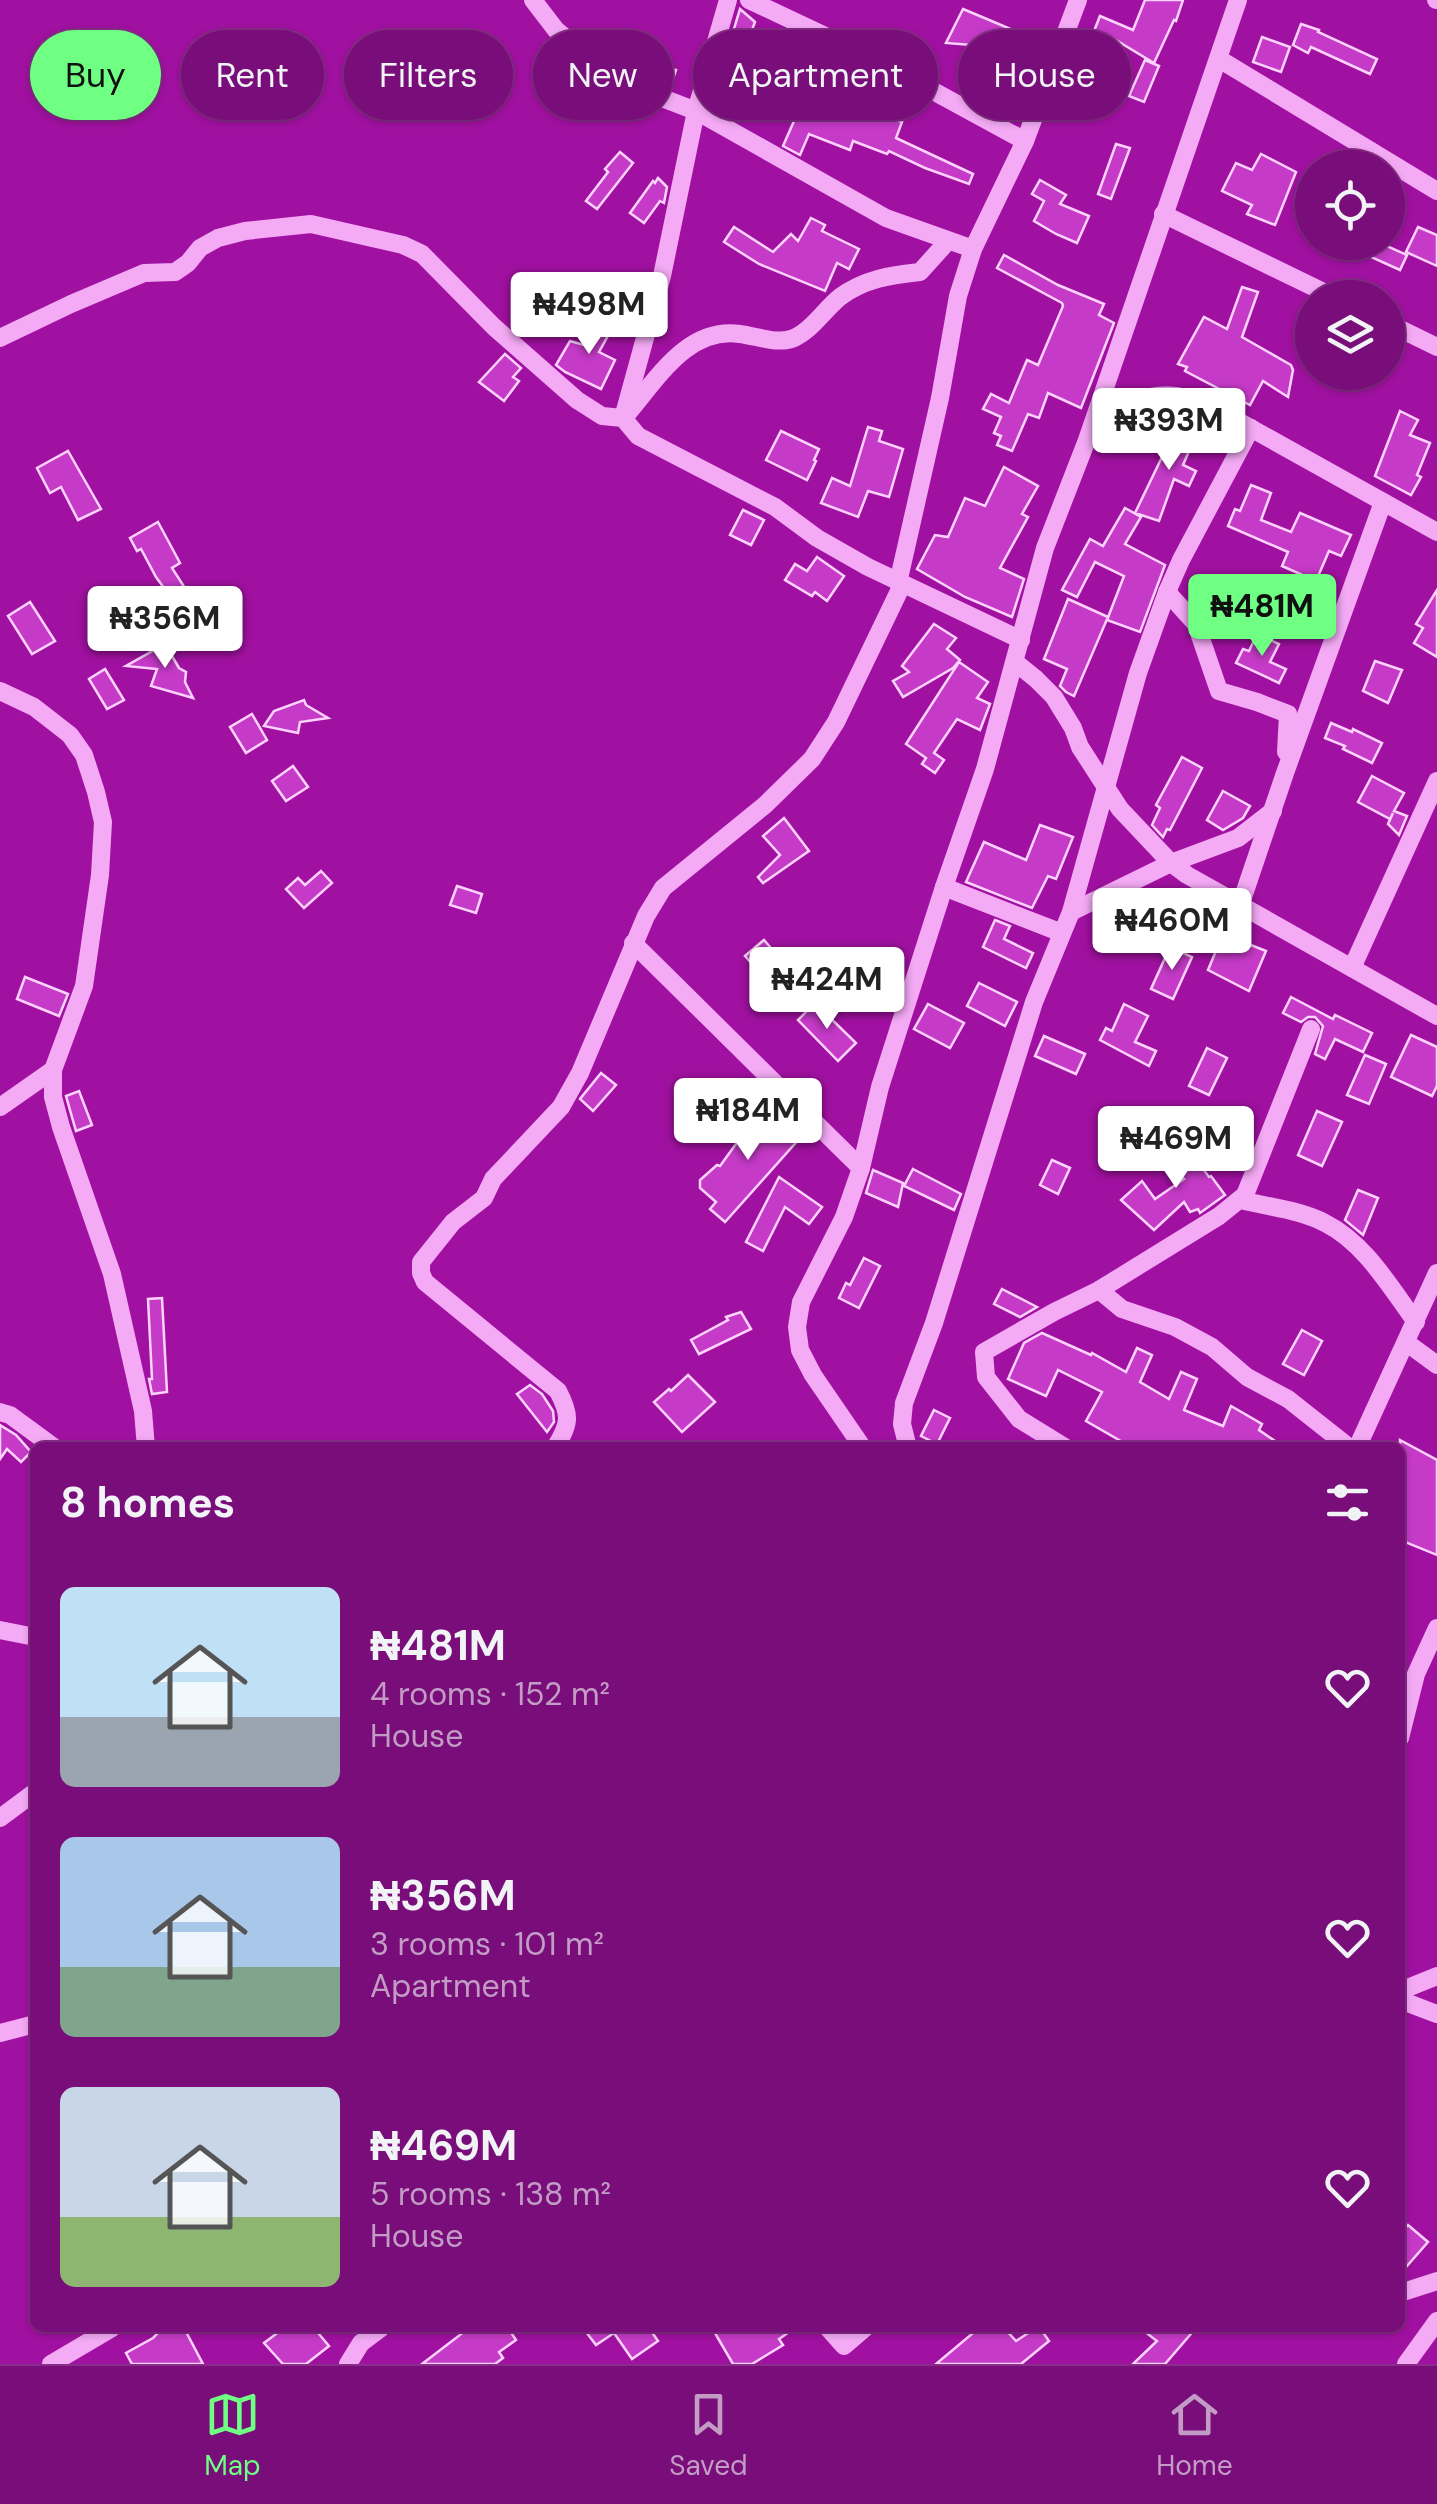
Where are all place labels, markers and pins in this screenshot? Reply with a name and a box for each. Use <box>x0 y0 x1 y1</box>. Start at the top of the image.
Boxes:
pin: ₦498M <box>519 272 659 357</box>
pin: ₦393M <box>1099 388 1239 473</box>
pin: ₦481M <box>1192 574 1332 659</box>
pin: ₦356M <box>95 586 235 671</box>
pin: ₦460M <box>1102 888 1242 973</box>
pin: ₦424M <box>757 947 897 1032</box>
pin: ₦184M <box>678 1078 818 1163</box>
pin: ₦469M <box>1106 1106 1246 1191</box>

